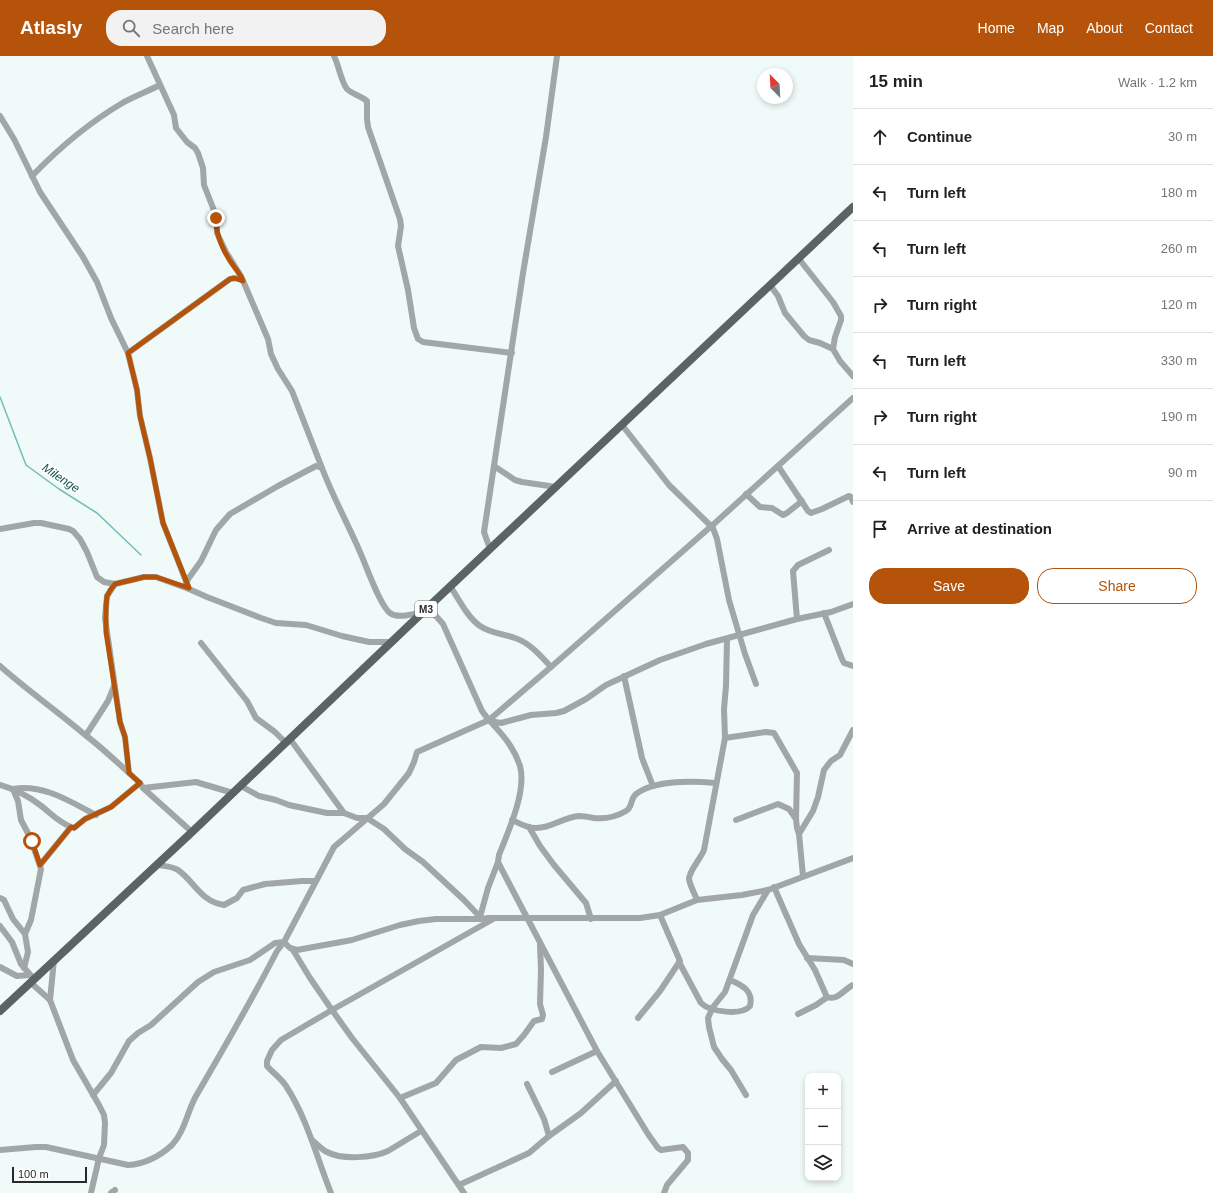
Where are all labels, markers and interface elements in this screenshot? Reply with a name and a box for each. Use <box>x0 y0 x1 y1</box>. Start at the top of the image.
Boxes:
search box <box>106 10 386 46</box>
text: Atlasly <box>20 17 82 38</box>
icon: search <box>120 17 142 39</box>
text: Search here <box>152 20 234 37</box>
text: Home <box>978 20 1015 36</box>
text: Map <box>1037 20 1064 36</box>
text: About <box>1086 20 1123 36</box>
text: Contact <box>1145 20 1193 36</box>
north arrow <box>757 68 793 104</box>
text: 15 min <box>869 72 923 91</box>
text: Walk · 1.2 km <box>1118 75 1197 90</box>
icon: ahead <box>869 126 891 148</box>
text: Continue <box>907 128 972 145</box>
text: 30 m <box>1168 129 1197 144</box>
icon: left <box>869 182 891 204</box>
text: Turn left <box>907 184 966 201</box>
text: 180 m <box>1161 185 1197 200</box>
route end <box>207 209 225 227</box>
icon: left <box>869 238 891 260</box>
text: Turn left <box>907 240 966 257</box>
text: 260 m <box>1161 241 1197 256</box>
icon: right <box>869 294 891 316</box>
text: Turn right <box>907 296 977 313</box>
text: 120 m <box>1161 297 1197 312</box>
icon: left <box>869 350 891 372</box>
text: Turn left <box>907 352 966 369</box>
text: 330 m <box>1161 353 1197 368</box>
icon: right <box>869 406 891 428</box>
text: Turn right <box>907 408 977 425</box>
text: 190 m <box>1161 409 1197 424</box>
water label: Milenge <box>40 460 83 496</box>
icon: left <box>869 462 891 484</box>
text: Turn left <box>907 464 966 481</box>
text: 90 m <box>1168 465 1197 480</box>
icon: arrive <box>869 518 891 540</box>
text: Arrive at destination <box>907 520 1052 537</box>
button: Save <box>869 568 1029 604</box>
button: Share <box>1037 568 1197 604</box>
road number: M3 <box>415 601 437 617</box>
route start <box>23 832 41 850</box>
map controls <box>805 1073 841 1181</box>
button: + <box>805 1073 841 1109</box>
button: − <box>805 1109 841 1145</box>
button: layers <box>805 1145 841 1181</box>
scale bar <box>12 1165 87 1184</box>
text: 100 m <box>18 1168 49 1180</box>

